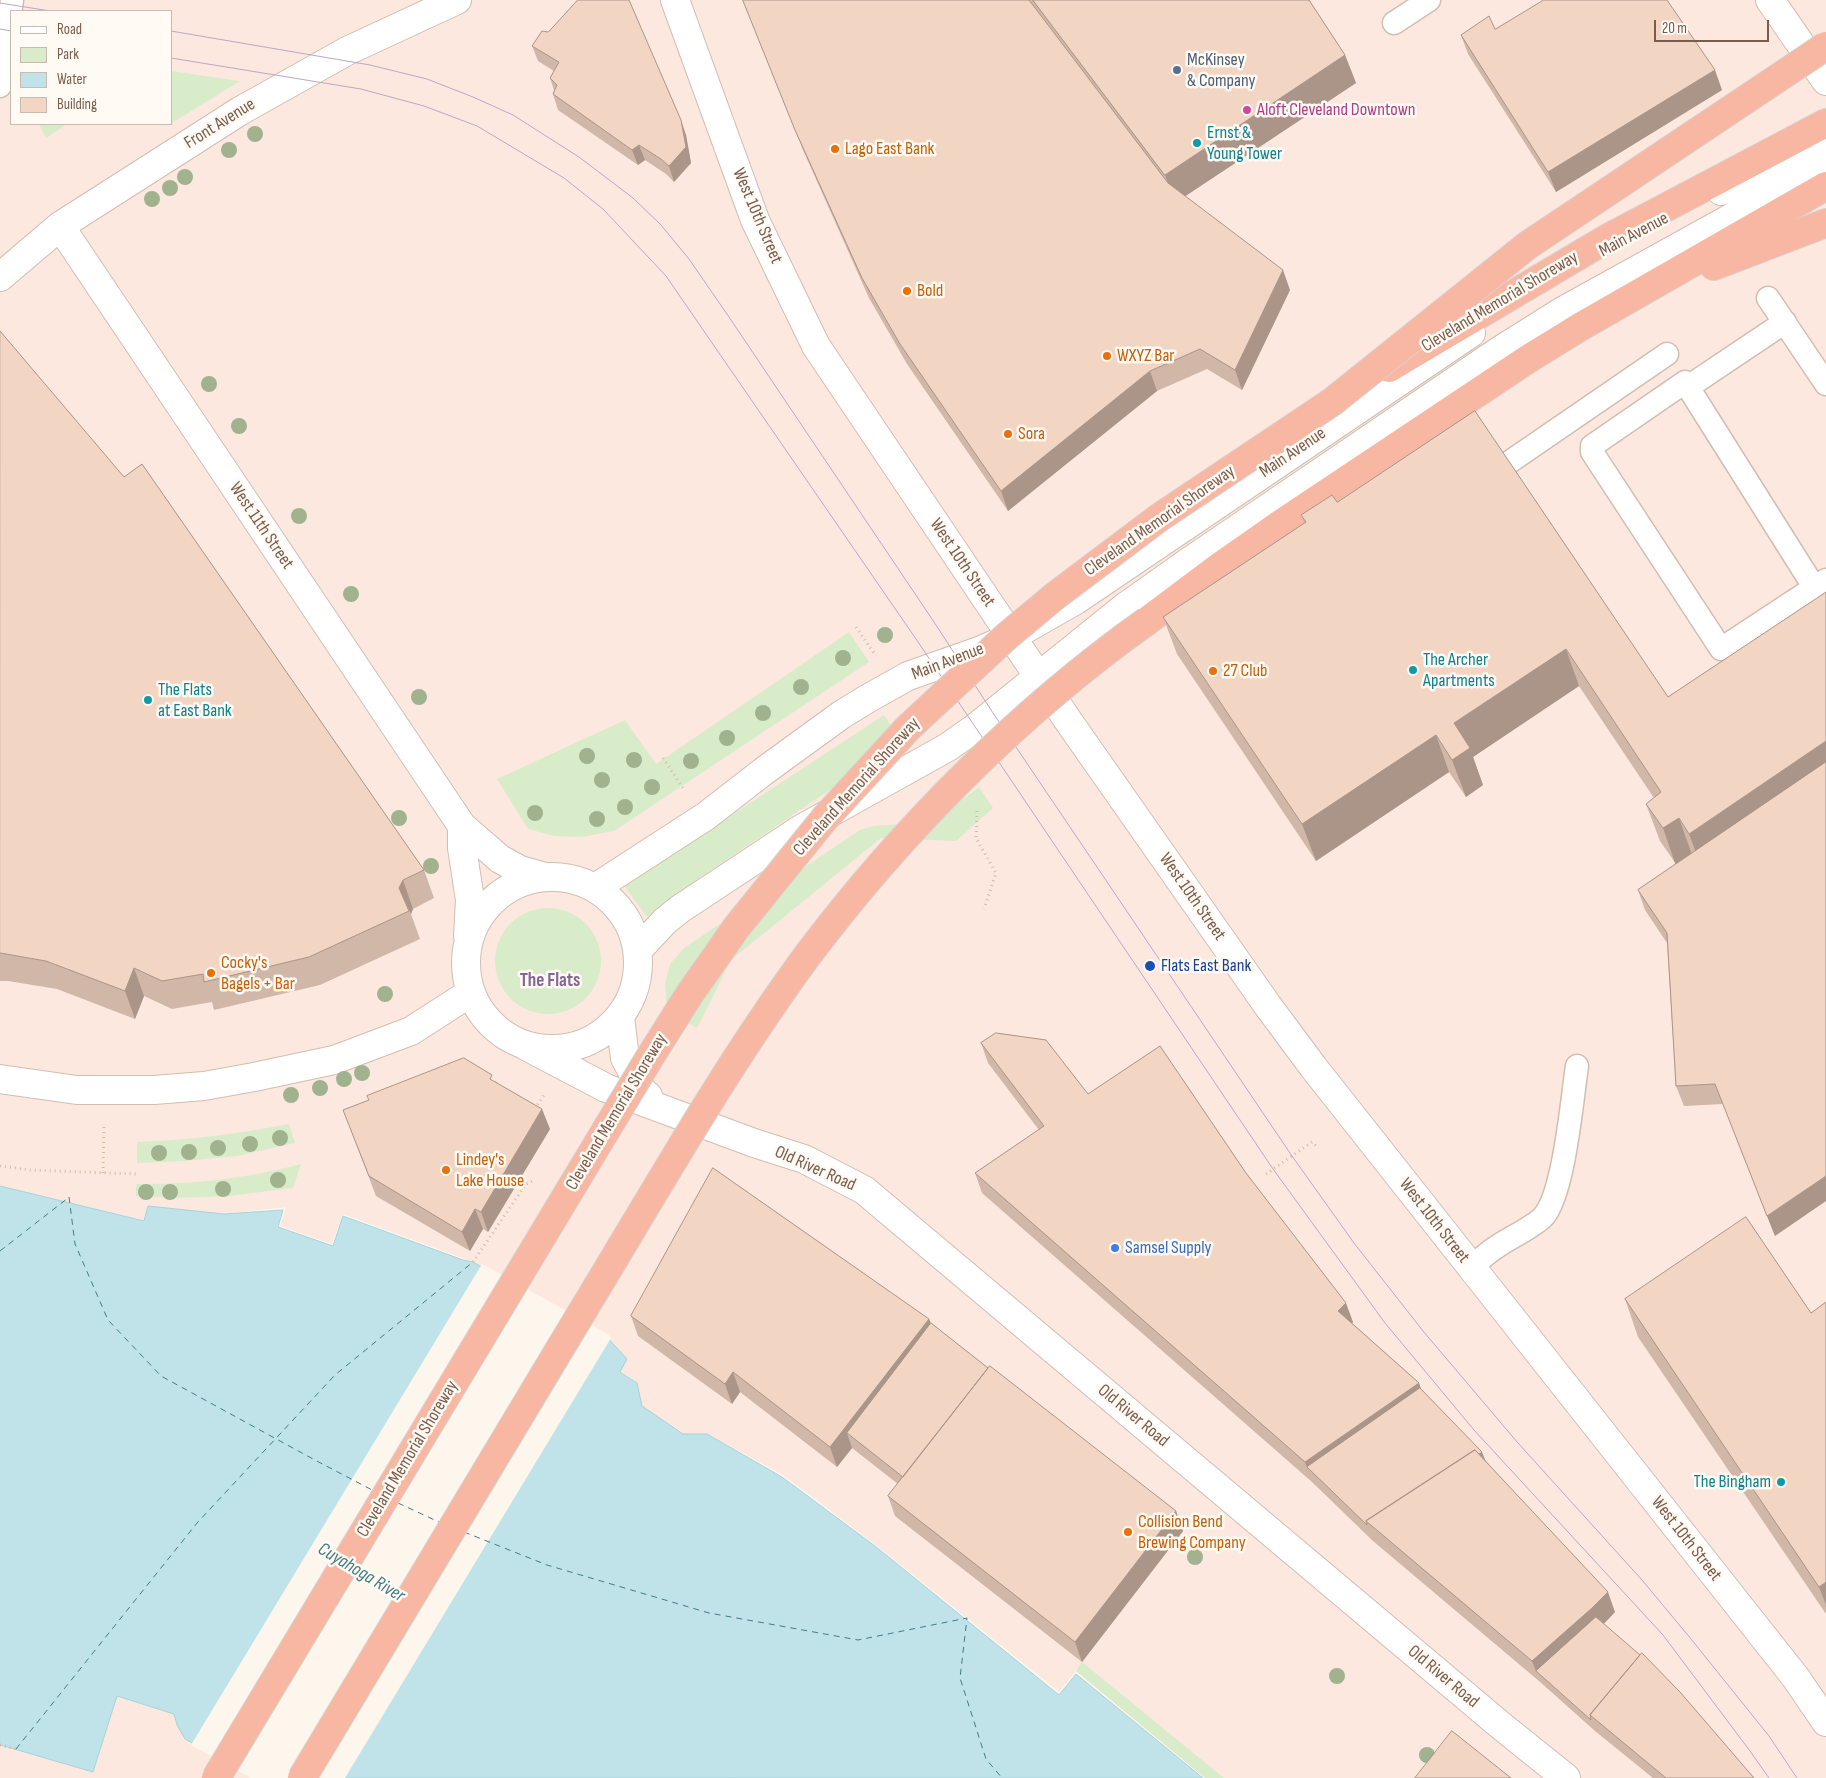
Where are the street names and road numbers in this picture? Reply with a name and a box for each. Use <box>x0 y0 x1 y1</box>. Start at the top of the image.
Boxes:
street label: Front Avenue <box>181 94 259 154</box>
street label: West 10th Street <box>727 165 787 267</box>
street label: Main Avenue <box>1596 208 1672 262</box>
street label: Cleveland Memorial Shoreway <box>1418 247 1582 357</box>
street label: Main Avenue <box>1256 423 1330 483</box>
street label: Cleveland Memorial Shoreway <box>1081 461 1239 581</box>
street label: West 11th Street <box>224 479 298 573</box>
street label: West 10th Street <box>925 515 999 611</box>
street label: Main Avenue <box>909 638 987 686</box>
street label: Cleveland Memorial Shoreway <box>789 713 925 861</box>
street label: West 10th Street <box>1154 849 1230 945</box>
street label: Cleveland Memorial Shoreway <box>562 1030 672 1194</box>
street label: Old River Road <box>771 1142 859 1196</box>
street label: West 10th Street <box>1394 1174 1474 1268</box>
street label: Cleveland Memorial Shoreway <box>353 1377 463 1541</box>
street label: Old River Road <box>1093 1380 1173 1452</box>
street label: West 10th Street <box>1646 1492 1726 1586</box>
street label: Old River Road <box>1403 1641 1483 1713</box>

